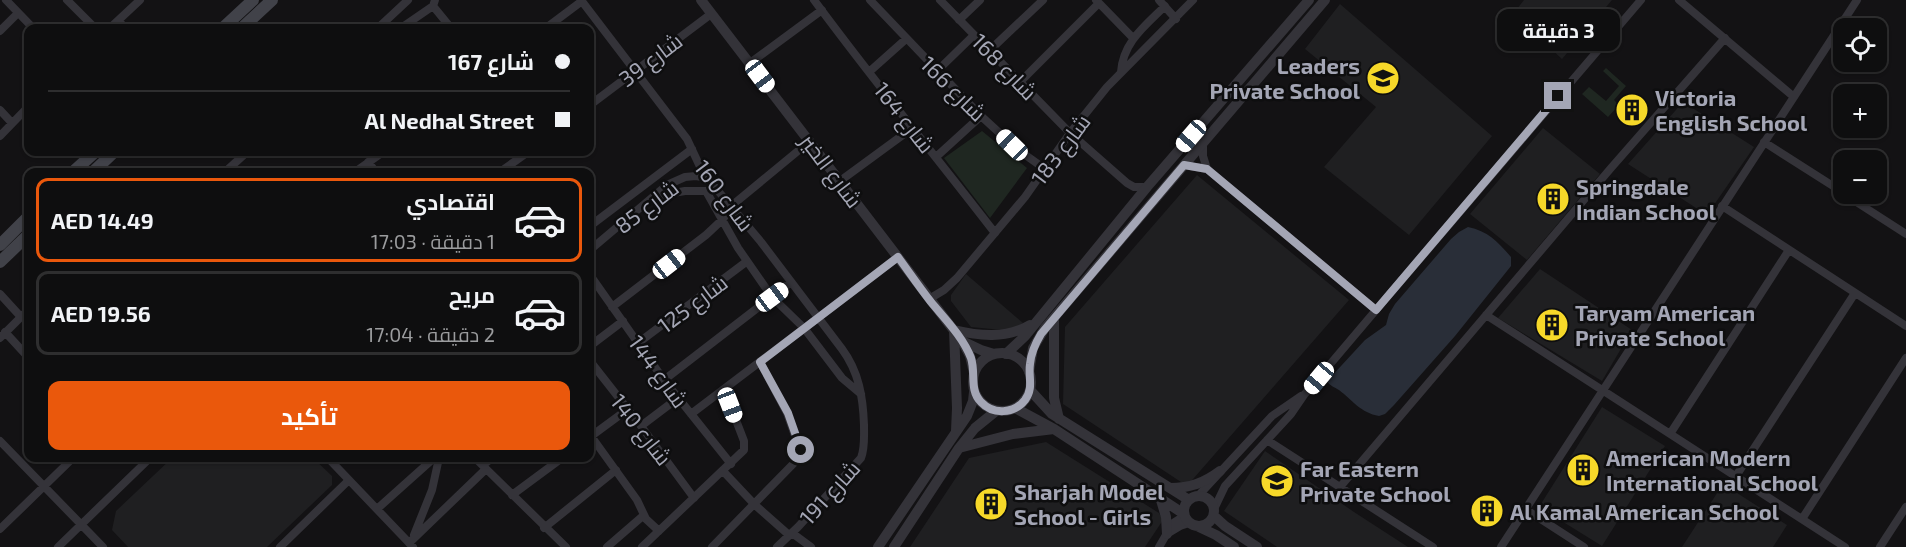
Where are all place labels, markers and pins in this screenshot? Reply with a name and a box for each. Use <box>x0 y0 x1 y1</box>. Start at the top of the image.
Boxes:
place label: Leaders Private School <box>1209 52 1361 103</box>
school or university icon: Leaders Private School <box>1365 60 1401 96</box>
place label: Victoria English School <box>1655 84 1808 135</box>
building icon: Victoria English School <box>1614 92 1650 128</box>
place label: Springdale Indian School <box>1576 173 1717 224</box>
building icon: Springdale Indian School <box>1535 181 1571 217</box>
place label: Taryam American Private School <box>1575 299 1755 350</box>
building icon: Taryam American Private School <box>1534 307 1570 343</box>
place label: American Modern International School <box>1606 444 1819 495</box>
building icon: American Modern International School <box>1565 452 1601 488</box>
place label: Far Eastern Private School <box>1300 455 1451 506</box>
school or university icon: Far Eastern Private School <box>1259 463 1295 499</box>
place label: Sharjah Model School - Girls <box>1014 478 1165 529</box>
building icon: Sharjah Model School - Girls <box>973 486 1009 522</box>
building icon: Al Kamal American School <box>1469 493 1505 529</box>
place label: Al Kamal American School <box>1510 498 1780 524</box>

